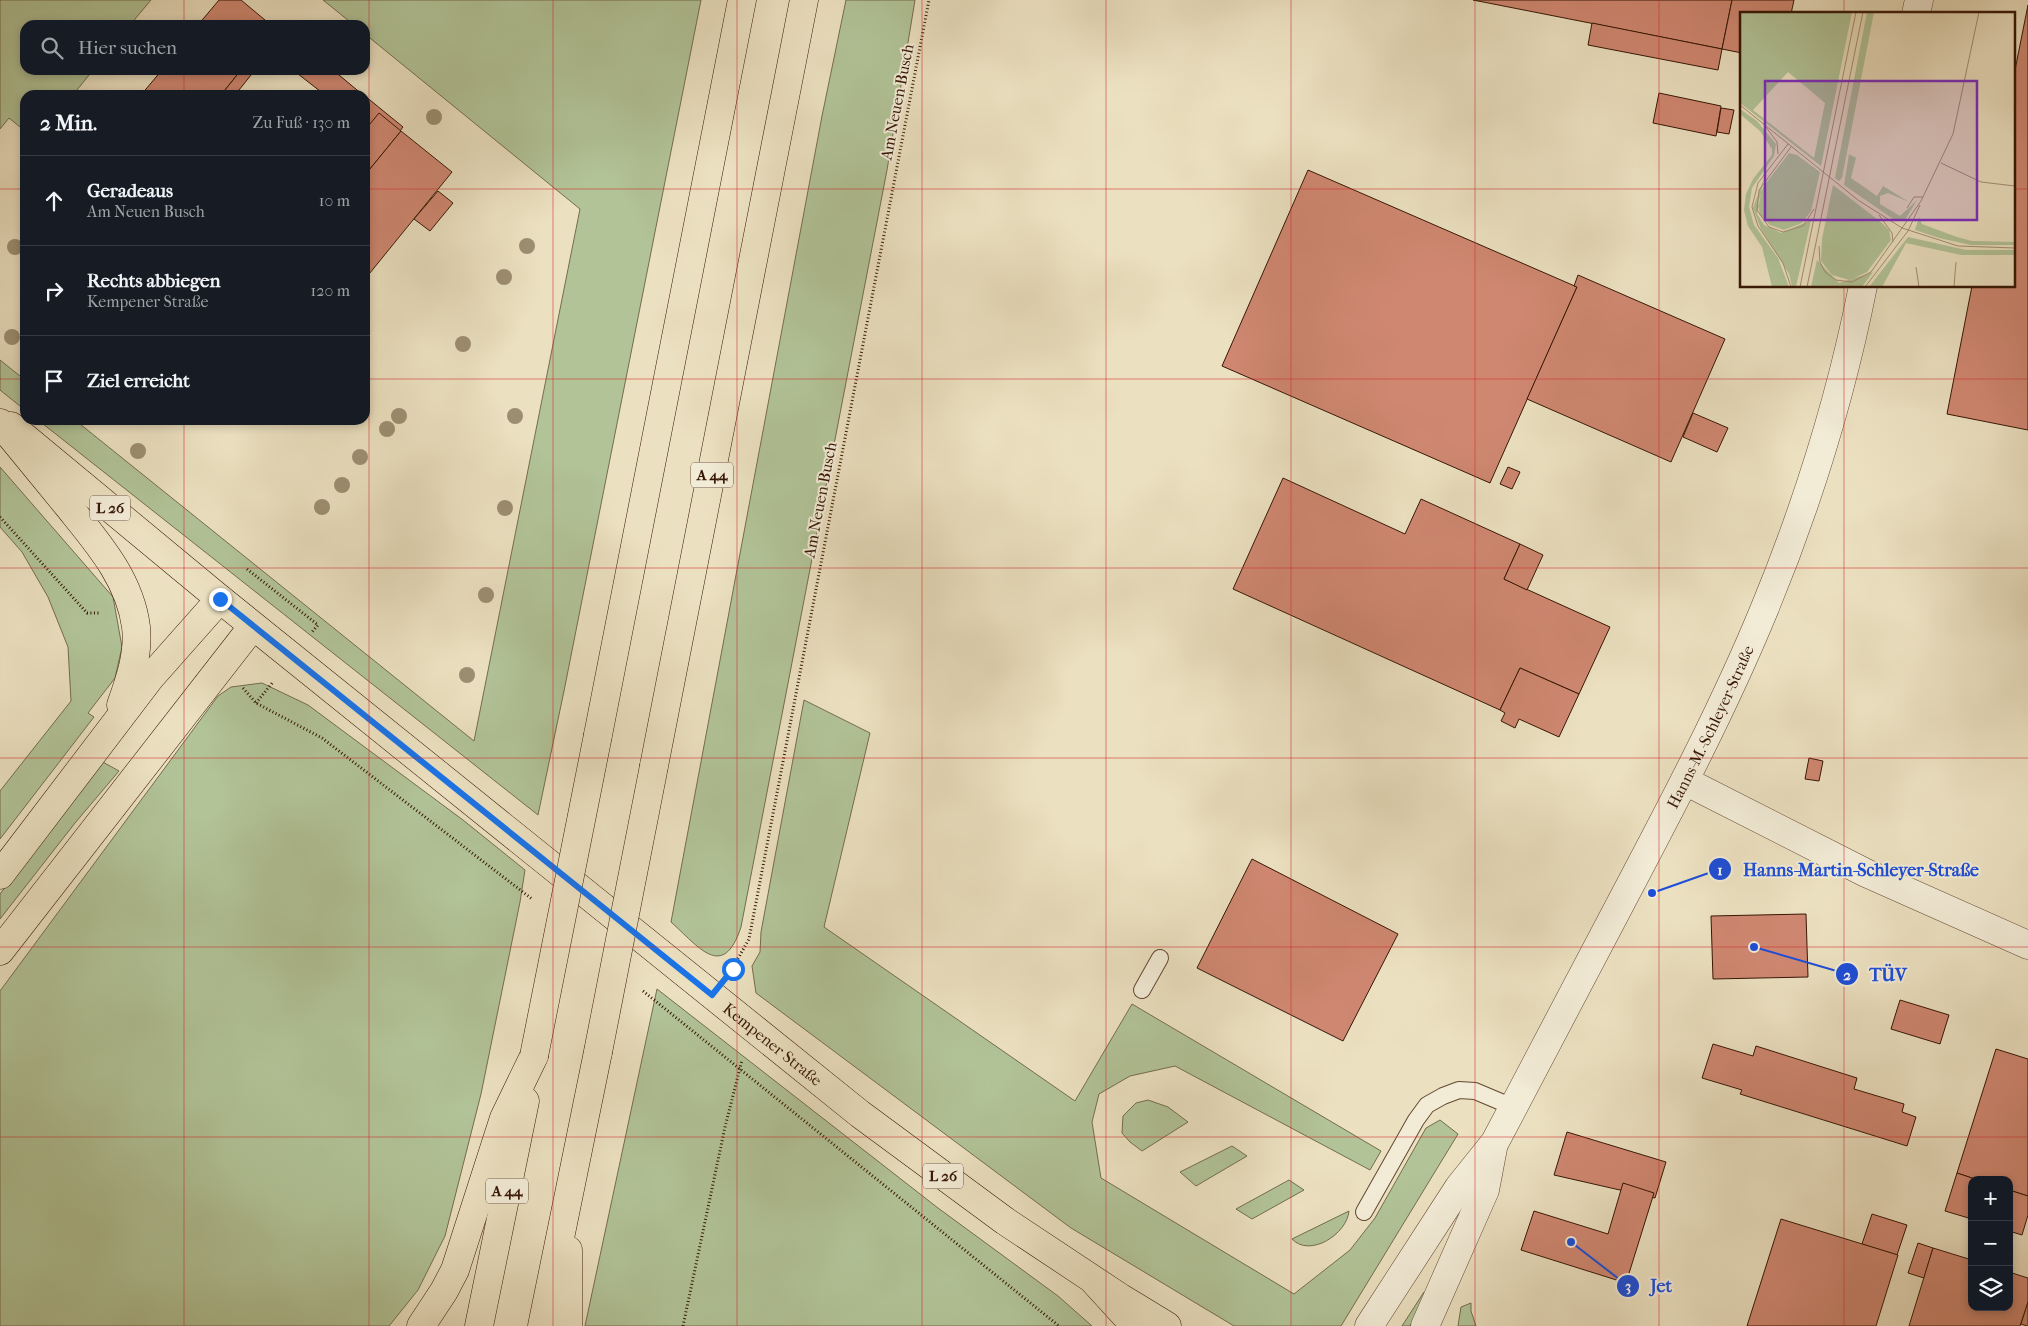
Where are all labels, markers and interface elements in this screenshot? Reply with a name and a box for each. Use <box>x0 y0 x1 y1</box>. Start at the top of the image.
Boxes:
inset map <box>1740 12 2016 288</box>
search box <box>20 20 370 75</box>
icon: search <box>38 34 66 62</box>
text: Hier suchen <box>78 37 177 59</box>
street label: Am Neuen Busch <box>876 42 918 163</box>
text: 2 Min. <box>40 111 97 135</box>
text: Zu Fuß · 130 m <box>252 113 350 132</box>
text: Geradeaus <box>87 180 173 202</box>
icon: ahead <box>40 187 68 215</box>
text: 10 m <box>319 191 350 210</box>
text: Am Neuen Busch <box>87 202 205 221</box>
text: Rechts abbiegen <box>87 270 221 292</box>
icon: right <box>40 277 68 305</box>
text: 120 m <box>311 281 350 300</box>
text: Kempener Straße <box>87 292 208 311</box>
icon: arrive <box>40 367 68 395</box>
text: Ziel erreicht <box>87 370 190 392</box>
street label: Am Neuen Busch <box>799 440 841 561</box>
road number: A 44 <box>691 462 733 488</box>
road number: L 26 <box>90 496 130 520</box>
route end <box>209 588 232 611</box>
street label: Hanns-M.-Schleyer-Straße <box>1663 642 1757 811</box>
callout: Hanns-Martin-Schleyer-Straße <box>1708 853 1989 886</box>
text: Hanns-Martin-Schleyer-Straße <box>1743 860 1979 881</box>
text: 1 <box>1717 861 1723 879</box>
route start <box>722 958 745 981</box>
callout: TÜV <box>1834 958 1917 991</box>
text: TÜV <box>1868 963 1908 986</box>
text: 2 <box>1843 966 1851 984</box>
street label: Kempener Straße <box>720 998 826 1089</box>
road number: L 26 <box>923 1164 963 1188</box>
map controls <box>1968 1176 2013 1311</box>
button: + <box>1968 1176 2013 1221</box>
road number: A 44 <box>486 1178 528 1204</box>
button: − <box>1968 1221 2013 1266</box>
button: layers <box>1968 1266 2013 1311</box>
callout: Jet <box>1615 1270 1682 1303</box>
text: Jet <box>1648 1276 1672 1297</box>
text: 3 <box>1625 1277 1631 1295</box>

